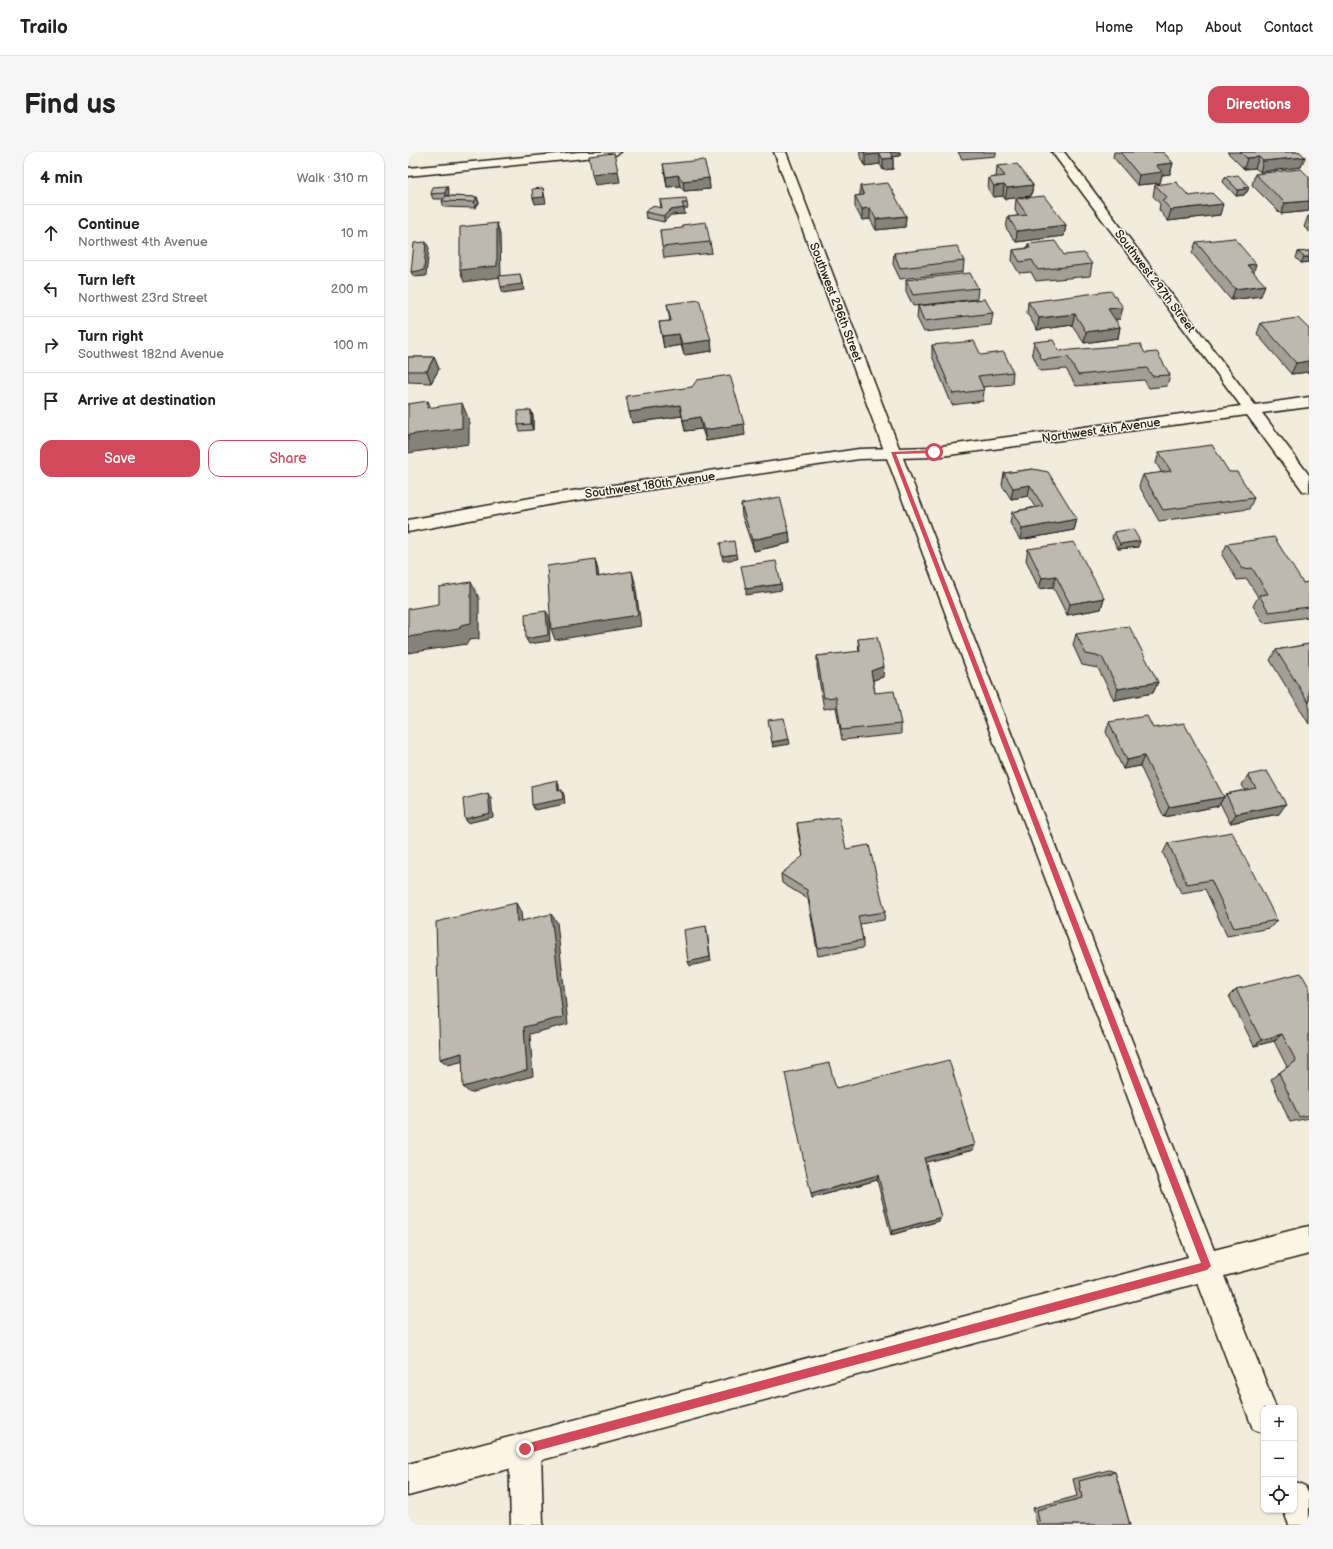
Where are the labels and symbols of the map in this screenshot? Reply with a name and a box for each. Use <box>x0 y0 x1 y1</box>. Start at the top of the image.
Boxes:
street label: Southwest 297th Street <box>1111 227 1198 336</box>
street label: Southwest 296th Street <box>806 240 865 364</box>
street label: Northwest 4th Avenue <box>1041 415 1161 446</box>
route start <box>925 443 943 461</box>
street label: Southwest 180th Avenue <box>584 469 716 502</box>
route end <box>516 1440 534 1458</box>

